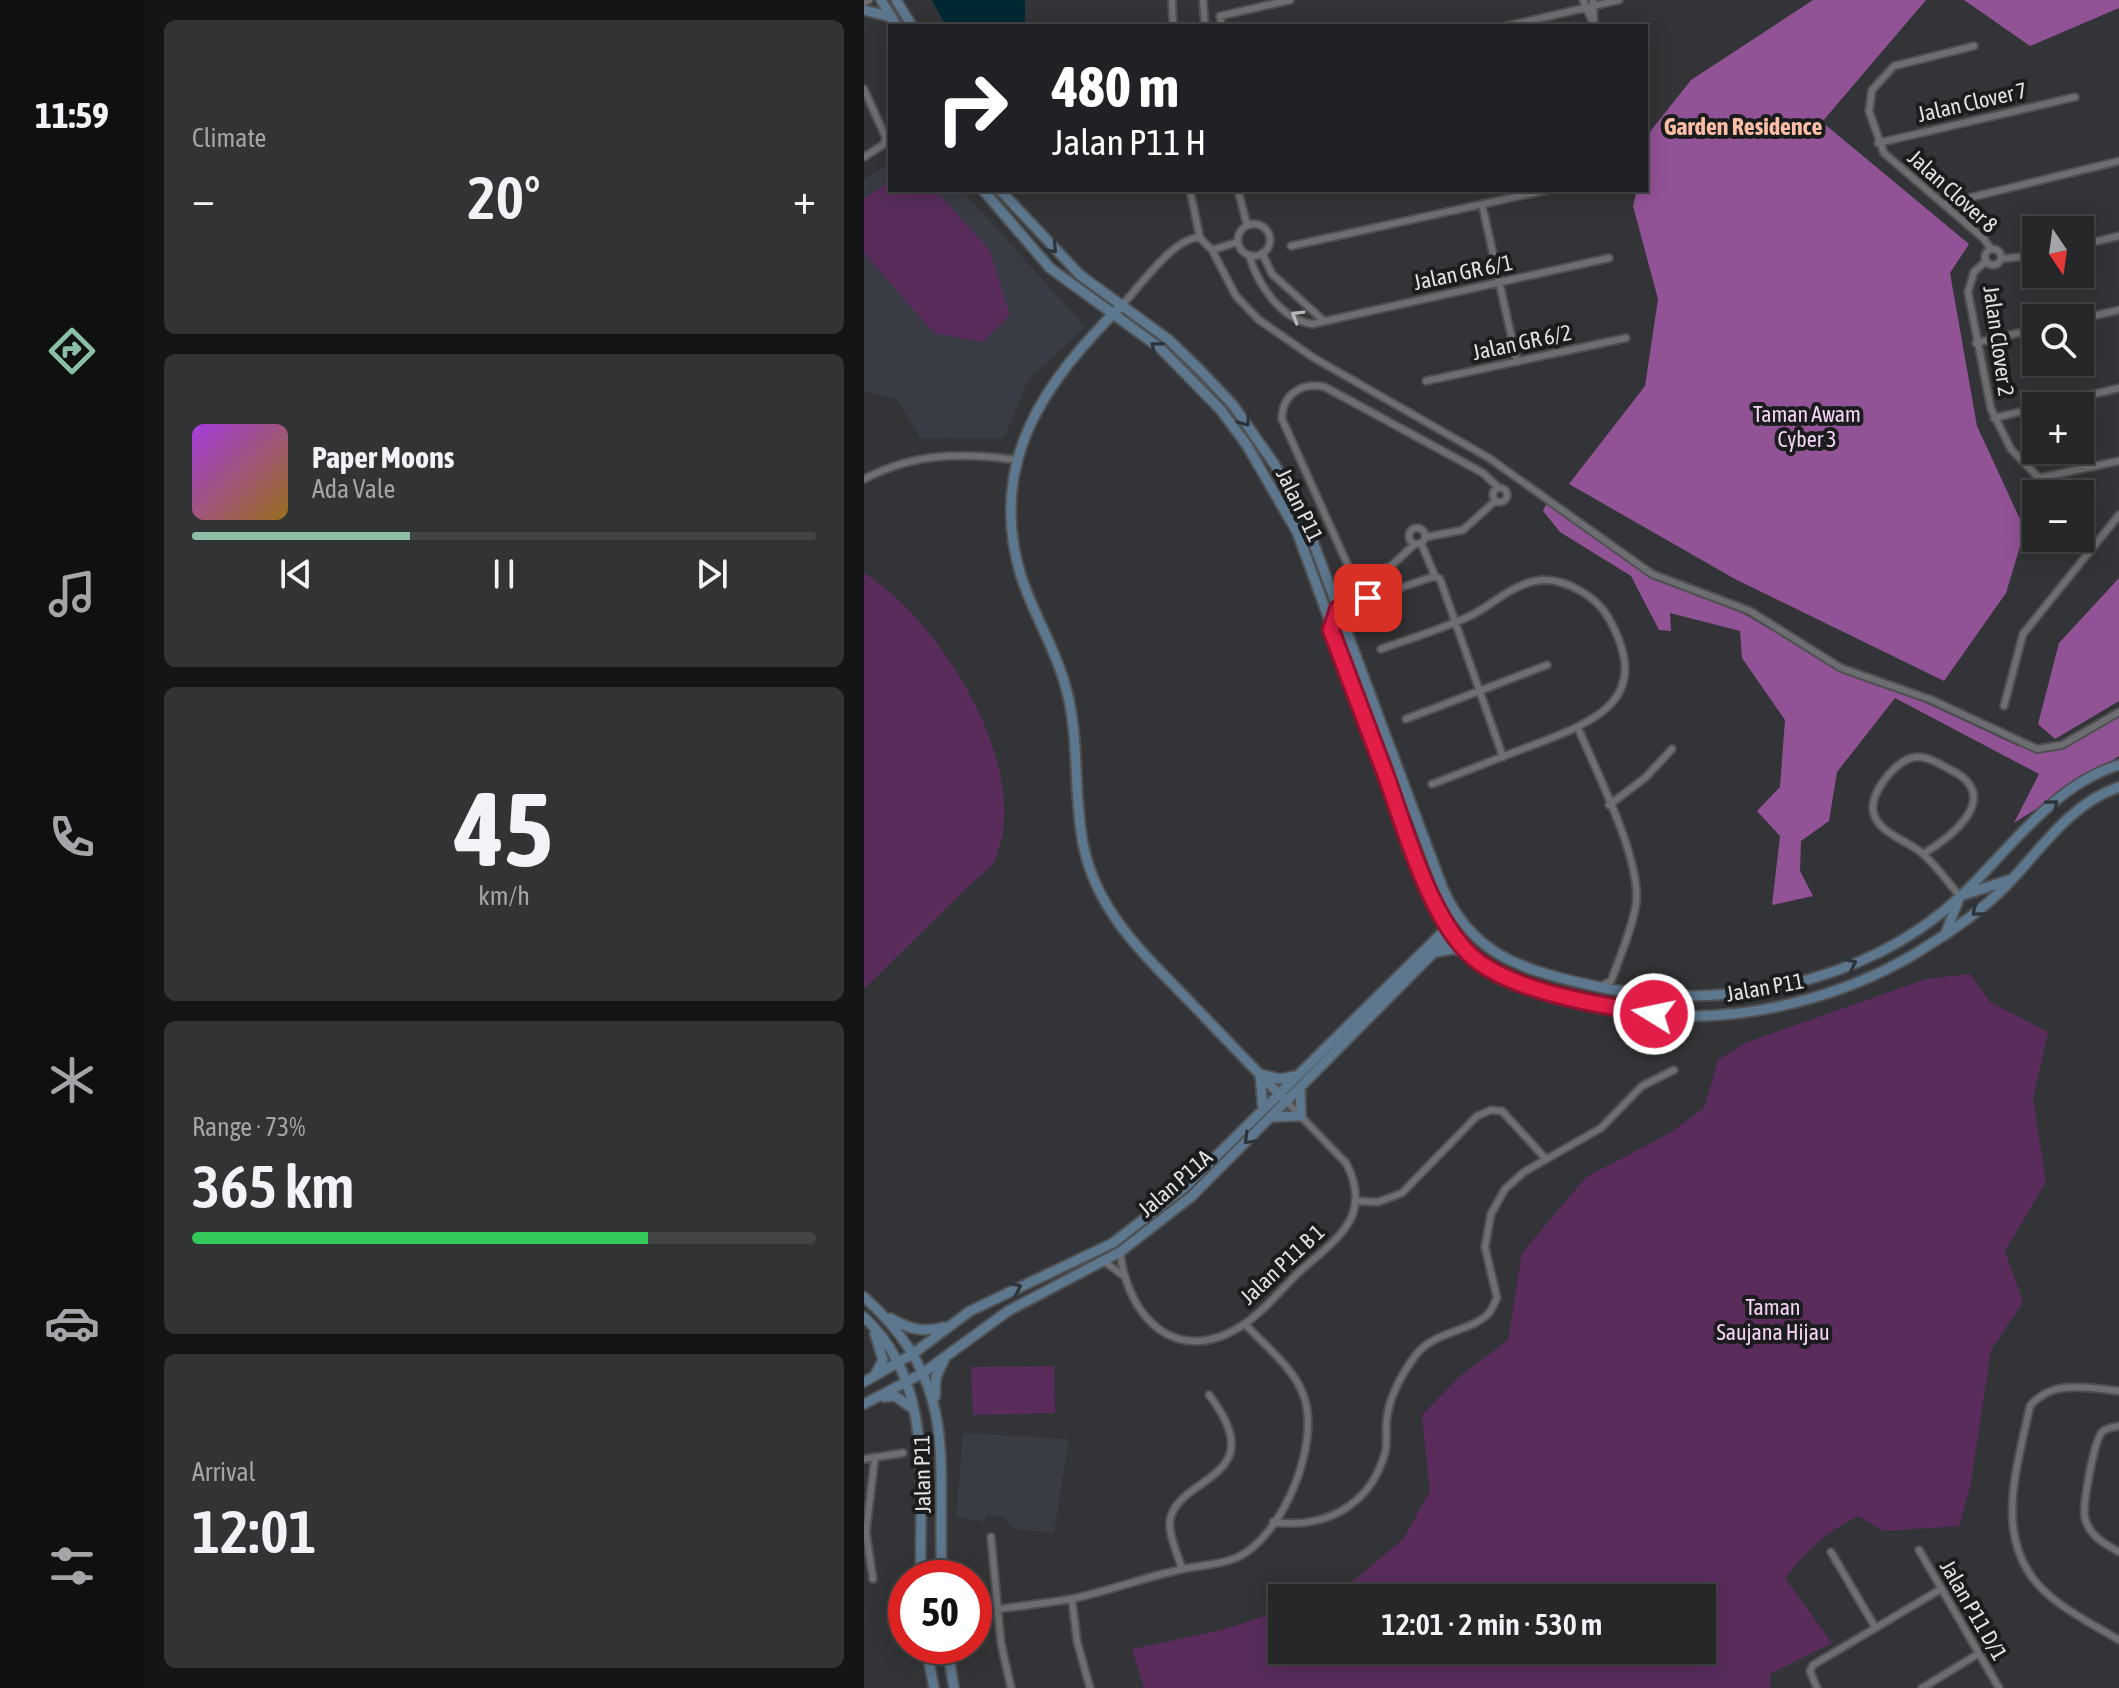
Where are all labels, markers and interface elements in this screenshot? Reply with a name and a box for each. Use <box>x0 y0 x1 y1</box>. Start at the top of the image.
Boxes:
text: 480 m <box>1052 55 1179 119</box>
icon: right <box>920 56 1024 160</box>
street label: Jalan Clover 7 <box>1915 77 2029 127</box>
text: 11:59 <box>35 94 109 136</box>
district label: Garden Residence <box>1664 113 1822 140</box>
text: Jalan P11 H <box>1052 121 1206 163</box>
text: Climate <box>192 123 266 153</box>
street label: Jalan Clover 8 <box>1903 144 2003 238</box>
text: 20° <box>468 163 540 232</box>
text: − <box>192 173 215 223</box>
text: + <box>793 173 816 223</box>
north arrow <box>2022 216 2094 288</box>
map controls <box>2022 216 2094 552</box>
one-way arrow <box>1043 239 1058 253</box>
street label: Jalan GR 6/1 <box>1411 249 1515 295</box>
street label: Jalan Clover 2 <box>1978 284 2020 398</box>
button: search <box>2022 304 2094 376</box>
one-way arrow <box>1291 310 1306 326</box>
street label: Jalan GR 6/2 <box>1470 319 1574 365</box>
icon: directions <box>44 323 100 379</box>
one-way arrow <box>1150 342 1165 356</box>
button: + <box>2022 392 2094 464</box>
park label: Taman Awam Cyber 3 <box>1753 401 1861 452</box>
one-way arrow <box>1235 412 1249 427</box>
text: Paper Moons <box>312 440 454 474</box>
street label: Jalan P11 <box>1271 464 1329 546</box>
text: Ada Vale <box>312 474 395 504</box>
button: − <box>2022 480 2094 552</box>
icon: previous <box>274 552 318 596</box>
icon: pause <box>482 552 526 596</box>
icon: next <box>690 552 734 596</box>
pin <box>1334 564 1402 632</box>
icon: music <box>44 566 100 622</box>
icon: arrive <box>1346 576 1390 620</box>
text: 45 <box>455 769 553 888</box>
one-way arrow <box>2044 800 2058 815</box>
icon: phone <box>44 809 100 865</box>
text: km/h <box>478 881 530 911</box>
one-way arrow <box>1972 901 1986 916</box>
one-way arrow <box>1842 958 1857 974</box>
street label: Jalan P11 <box>1724 967 1806 1007</box>
position arrow <box>1612 972 1696 1056</box>
icon: climate <box>44 1052 100 1108</box>
text: Range · 73% <box>192 1112 305 1142</box>
one-way arrow <box>1244 1130 1258 1144</box>
street label: Jalan P11A <box>1133 1144 1217 1222</box>
text: 365 km <box>192 1152 354 1221</box>
street label: Jalan P11 B 1 <box>1235 1219 1329 1309</box>
one-way arrow <box>1008 1282 1022 1298</box>
park label: Taman Saujana Hijau <box>1716 1294 1830 1345</box>
icon: car <box>44 1295 100 1351</box>
street label: Jalan P11 <box>908 1435 936 1513</box>
text: Arrival <box>192 1457 256 1487</box>
text: 12:01 <box>192 1497 317 1566</box>
icon: filters <box>44 1538 100 1594</box>
street label: Jalan P11 D/1 <box>1935 1555 2013 1665</box>
speed limit sign: 50 <box>888 1560 992 1664</box>
text: 12:01 · 2 min · 530 m <box>1382 1607 1602 1641</box>

